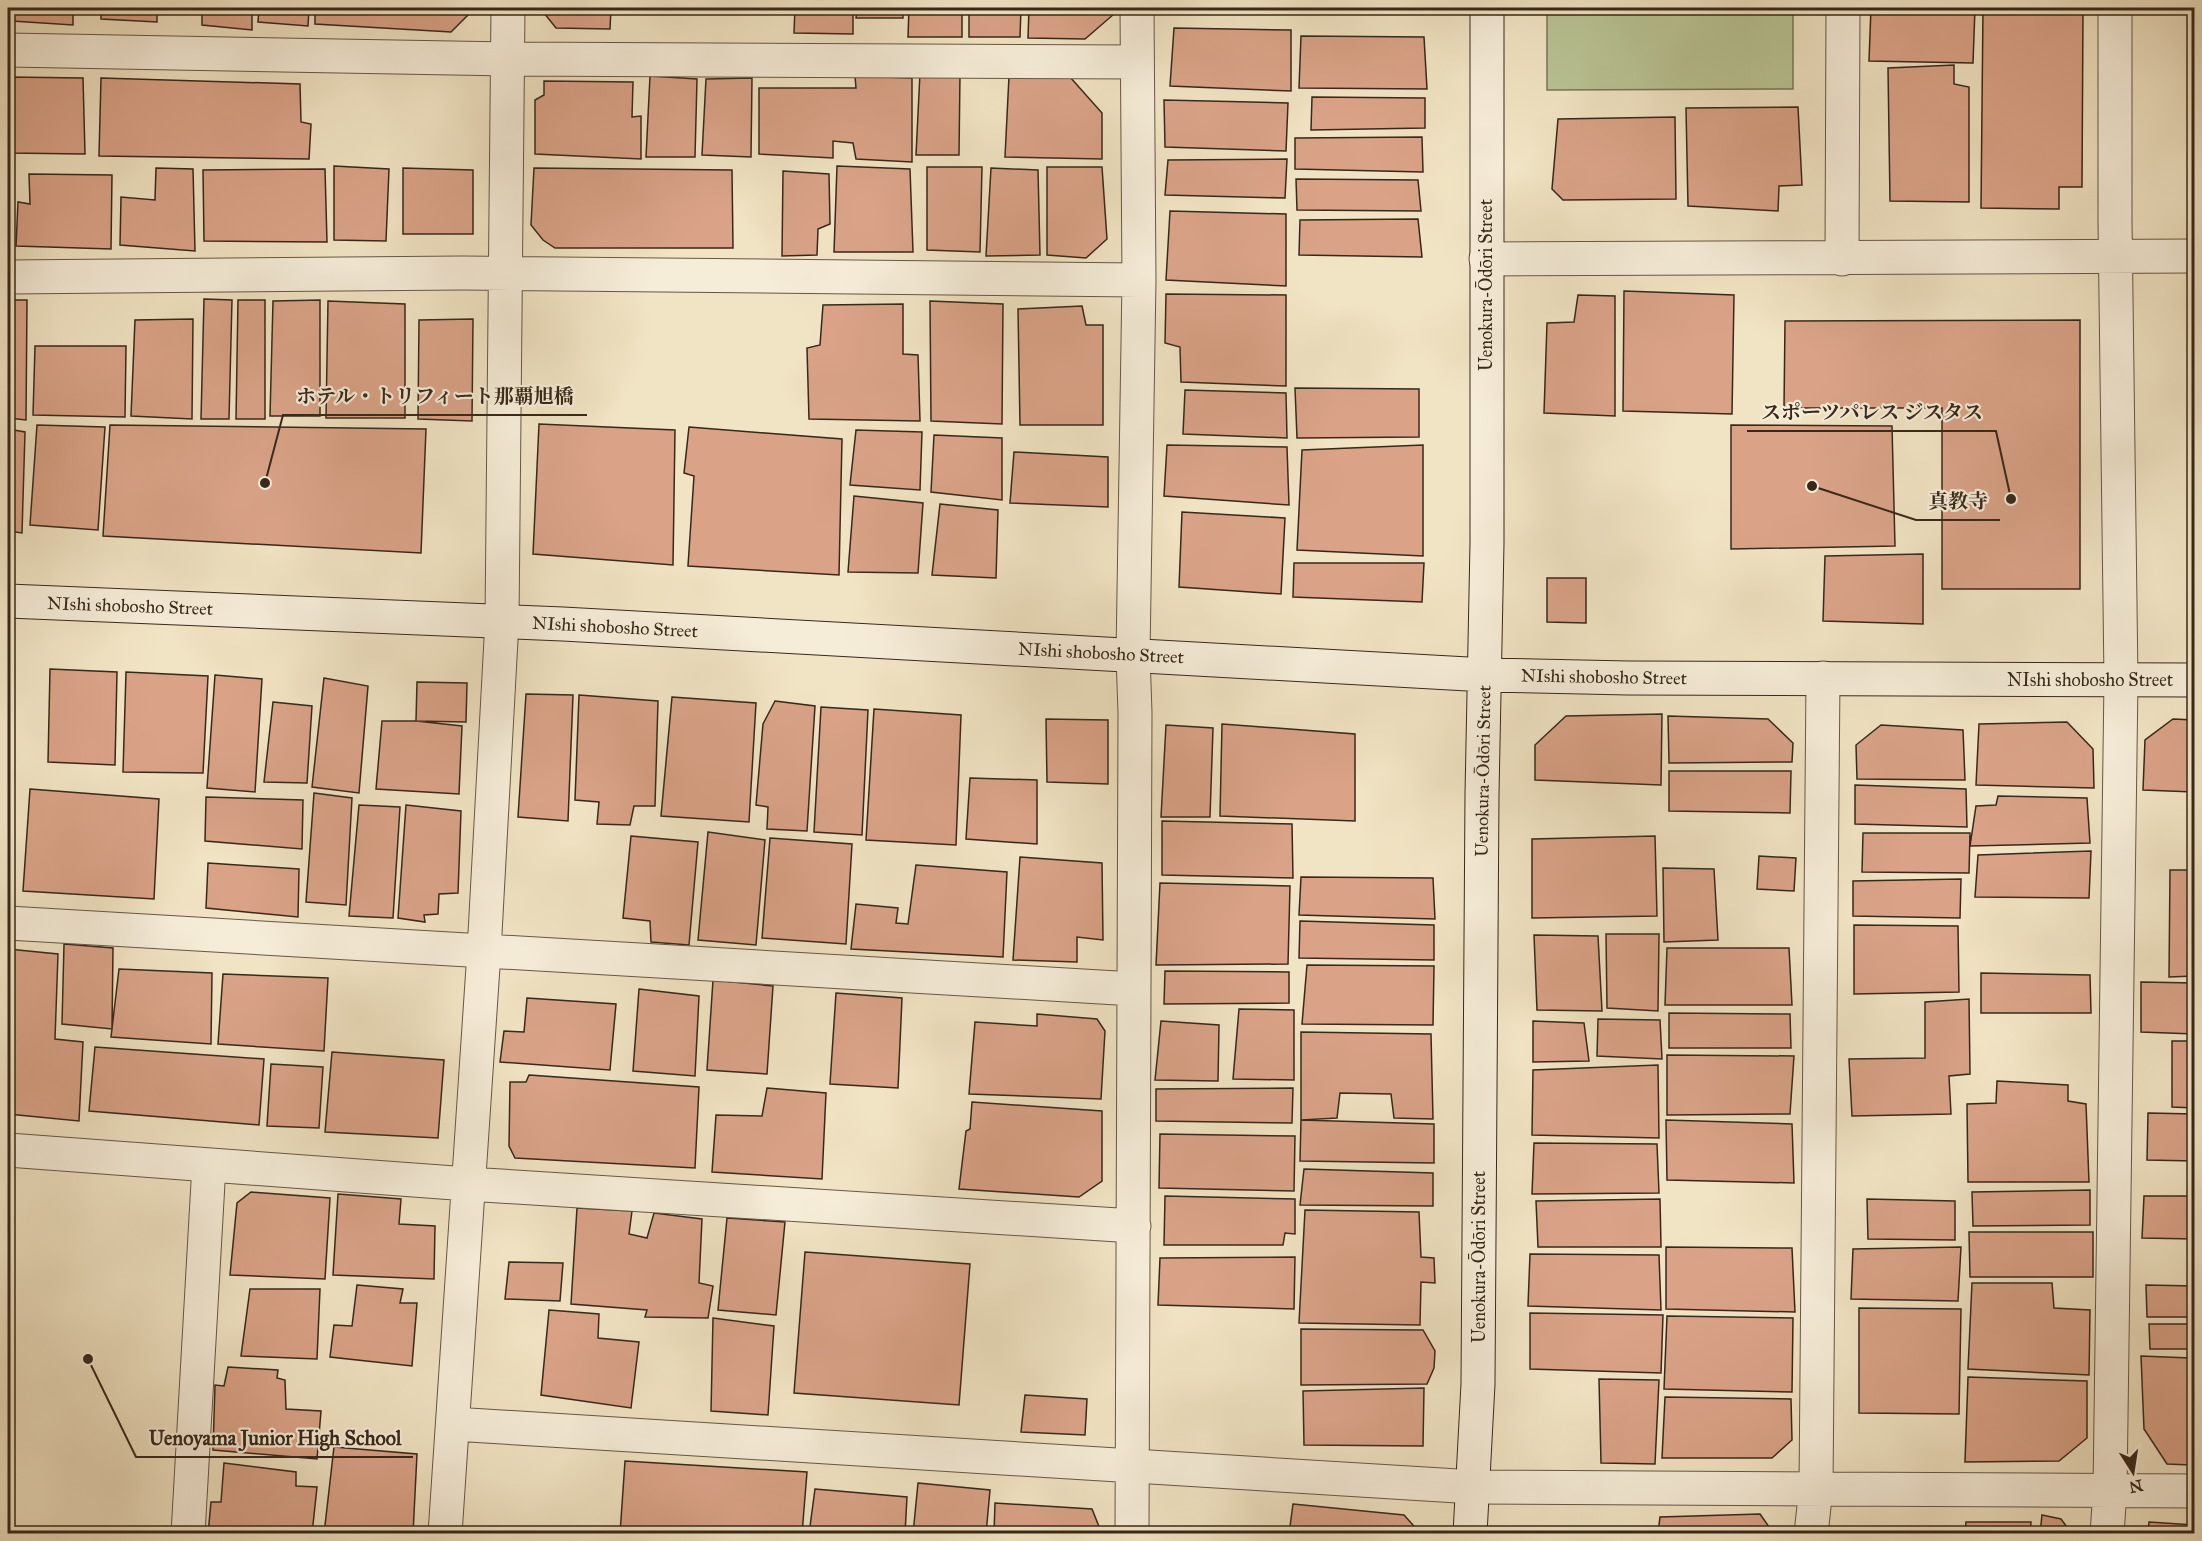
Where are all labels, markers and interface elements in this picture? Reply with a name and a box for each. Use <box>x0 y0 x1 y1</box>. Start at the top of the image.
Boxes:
street label: Uenokura-Ōdōri Street <box>1475 198 1497 371</box>
callout: ホテル・トリフィート那覇旭橋 <box>283 377 587 415</box>
text: ホテル・トリフィート那覇旭橋 <box>296 384 574 408</box>
callout: スポーツパレス ジスタス <box>1747 393 1996 431</box>
text: スポーツパレス ジスタス <box>1761 400 1983 424</box>
callout: 真教寺 <box>1916 482 2000 520</box>
text: 真教寺 <box>1928 489 1988 513</box>
street label: NIshi shobosho Street <box>47 592 214 620</box>
street label: NIshi shobosho Street <box>531 612 699 642</box>
street label: NIshi shobosho Street <box>1017 638 1185 668</box>
street label: NIshi shobosho Street <box>1521 665 1688 689</box>
street label: NIshi shobosho Street <box>2007 669 2174 691</box>
street label: Uenokura-Ōdōri Street <box>1471 684 1496 857</box>
street label: Uenokura-Ōdōri Street <box>1468 1170 1490 1343</box>
callout: Uenoyama Junior High School <box>136 1419 413 1457</box>
text: Uenoyama Junior High School <box>149 1426 402 1452</box>
north arrow <box>2103 1442 2163 1502</box>
text: N <box>2127 1475 2145 1497</box>

